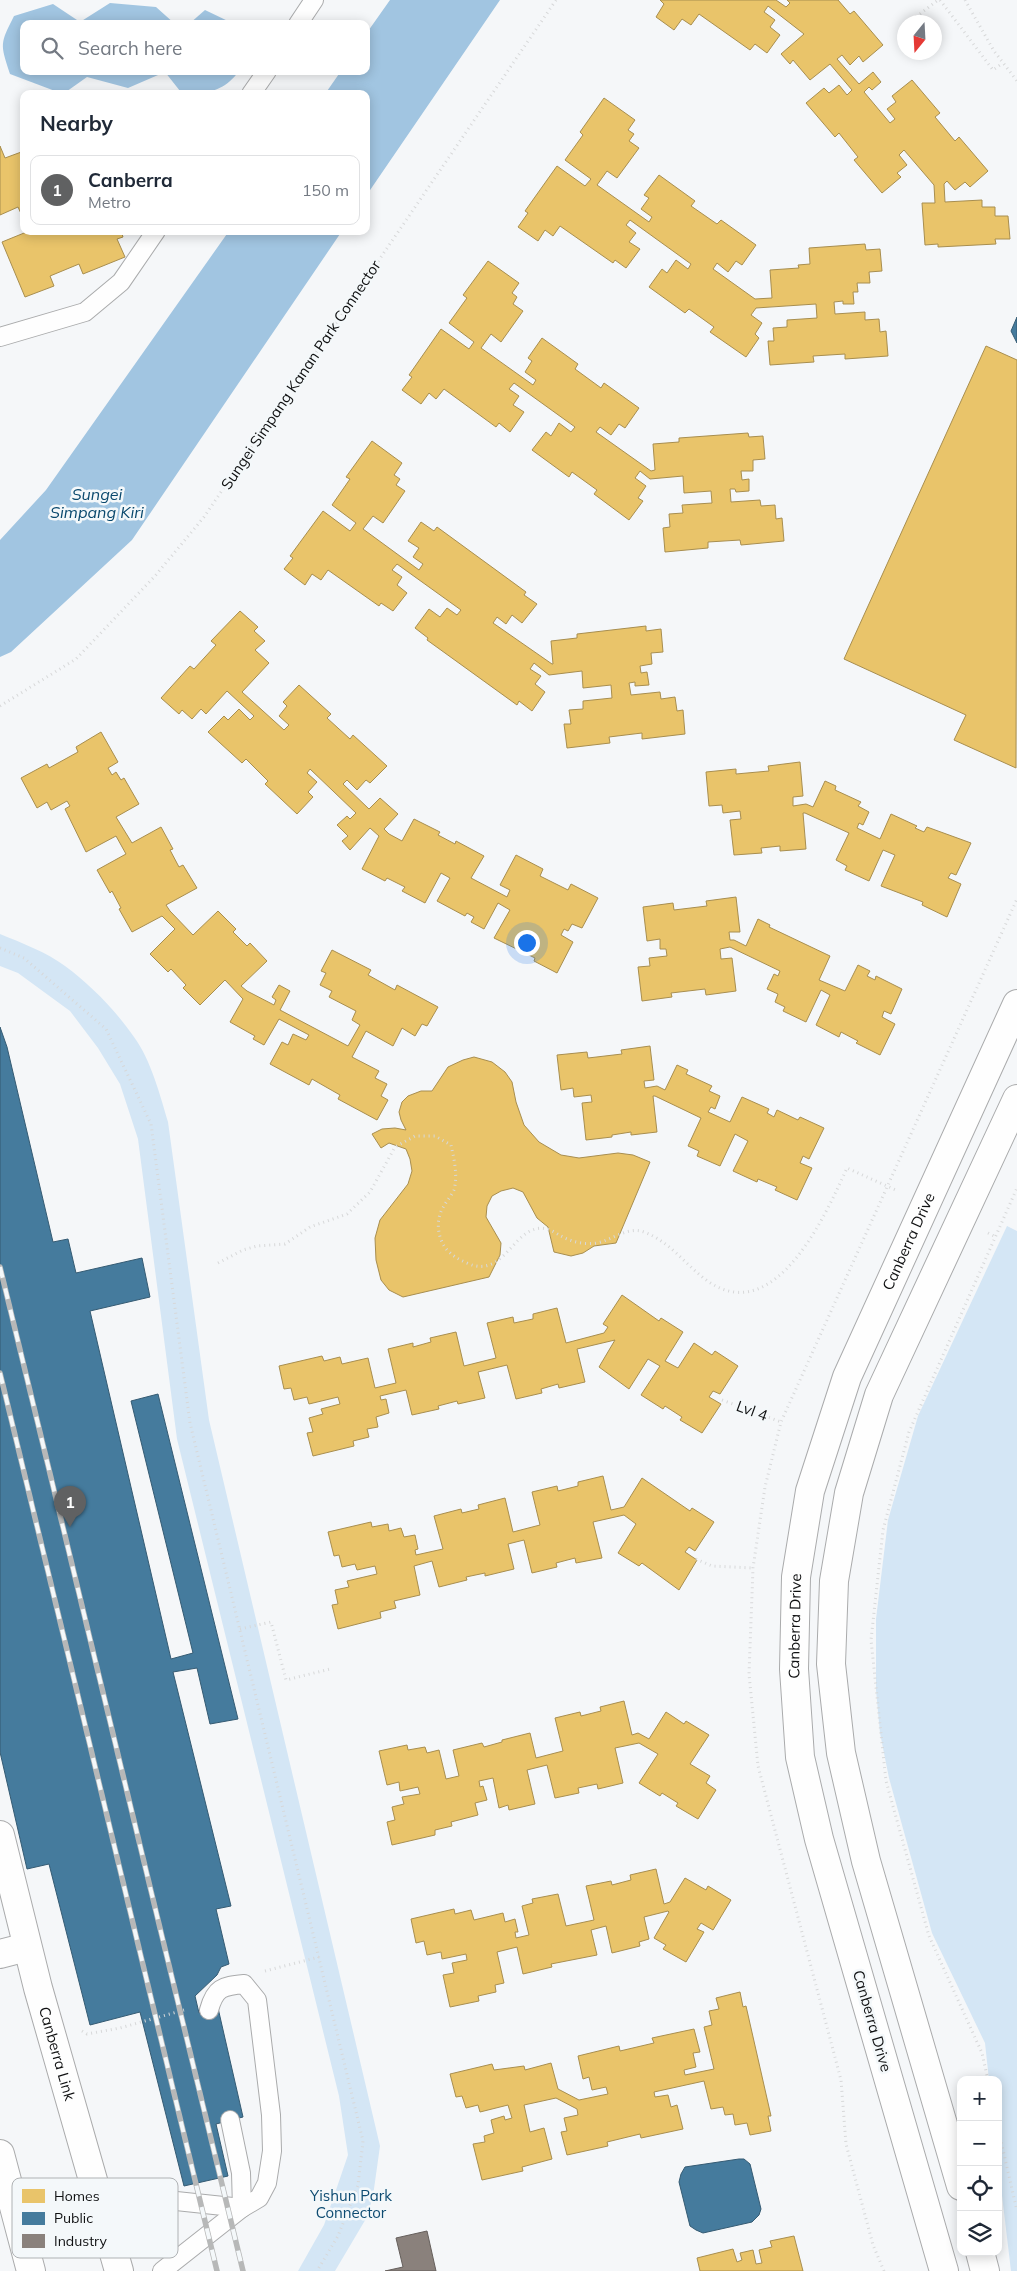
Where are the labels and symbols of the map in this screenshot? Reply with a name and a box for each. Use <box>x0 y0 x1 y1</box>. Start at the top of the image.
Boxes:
north arrow <box>897 15 942 60</box>
street label: Sungei Simpang Kanan Park Connector <box>217 256 385 493</box>
water label: Sungei Simpang Kiri <box>50 484 144 522</box>
your location <box>514 930 540 956</box>
street label: Canberra Drive <box>878 1190 939 1293</box>
street label: Lvl 4 <box>734 1396 770 1425</box>
pin: 1 <box>54 1486 86 1527</box>
street label: Canberra Drive <box>784 1573 805 1679</box>
street label: Canberra Drive <box>849 1968 896 2074</box>
street label: Canberra Link <box>35 2004 80 2103</box>
legend <box>12 2178 178 2258</box>
park label: Yishun Park Connector <box>309 2186 392 2222</box>
text: Homes <box>54 2187 100 2205</box>
text: Public <box>54 2209 93 2227</box>
text: Industry <box>54 2232 108 2250</box>

